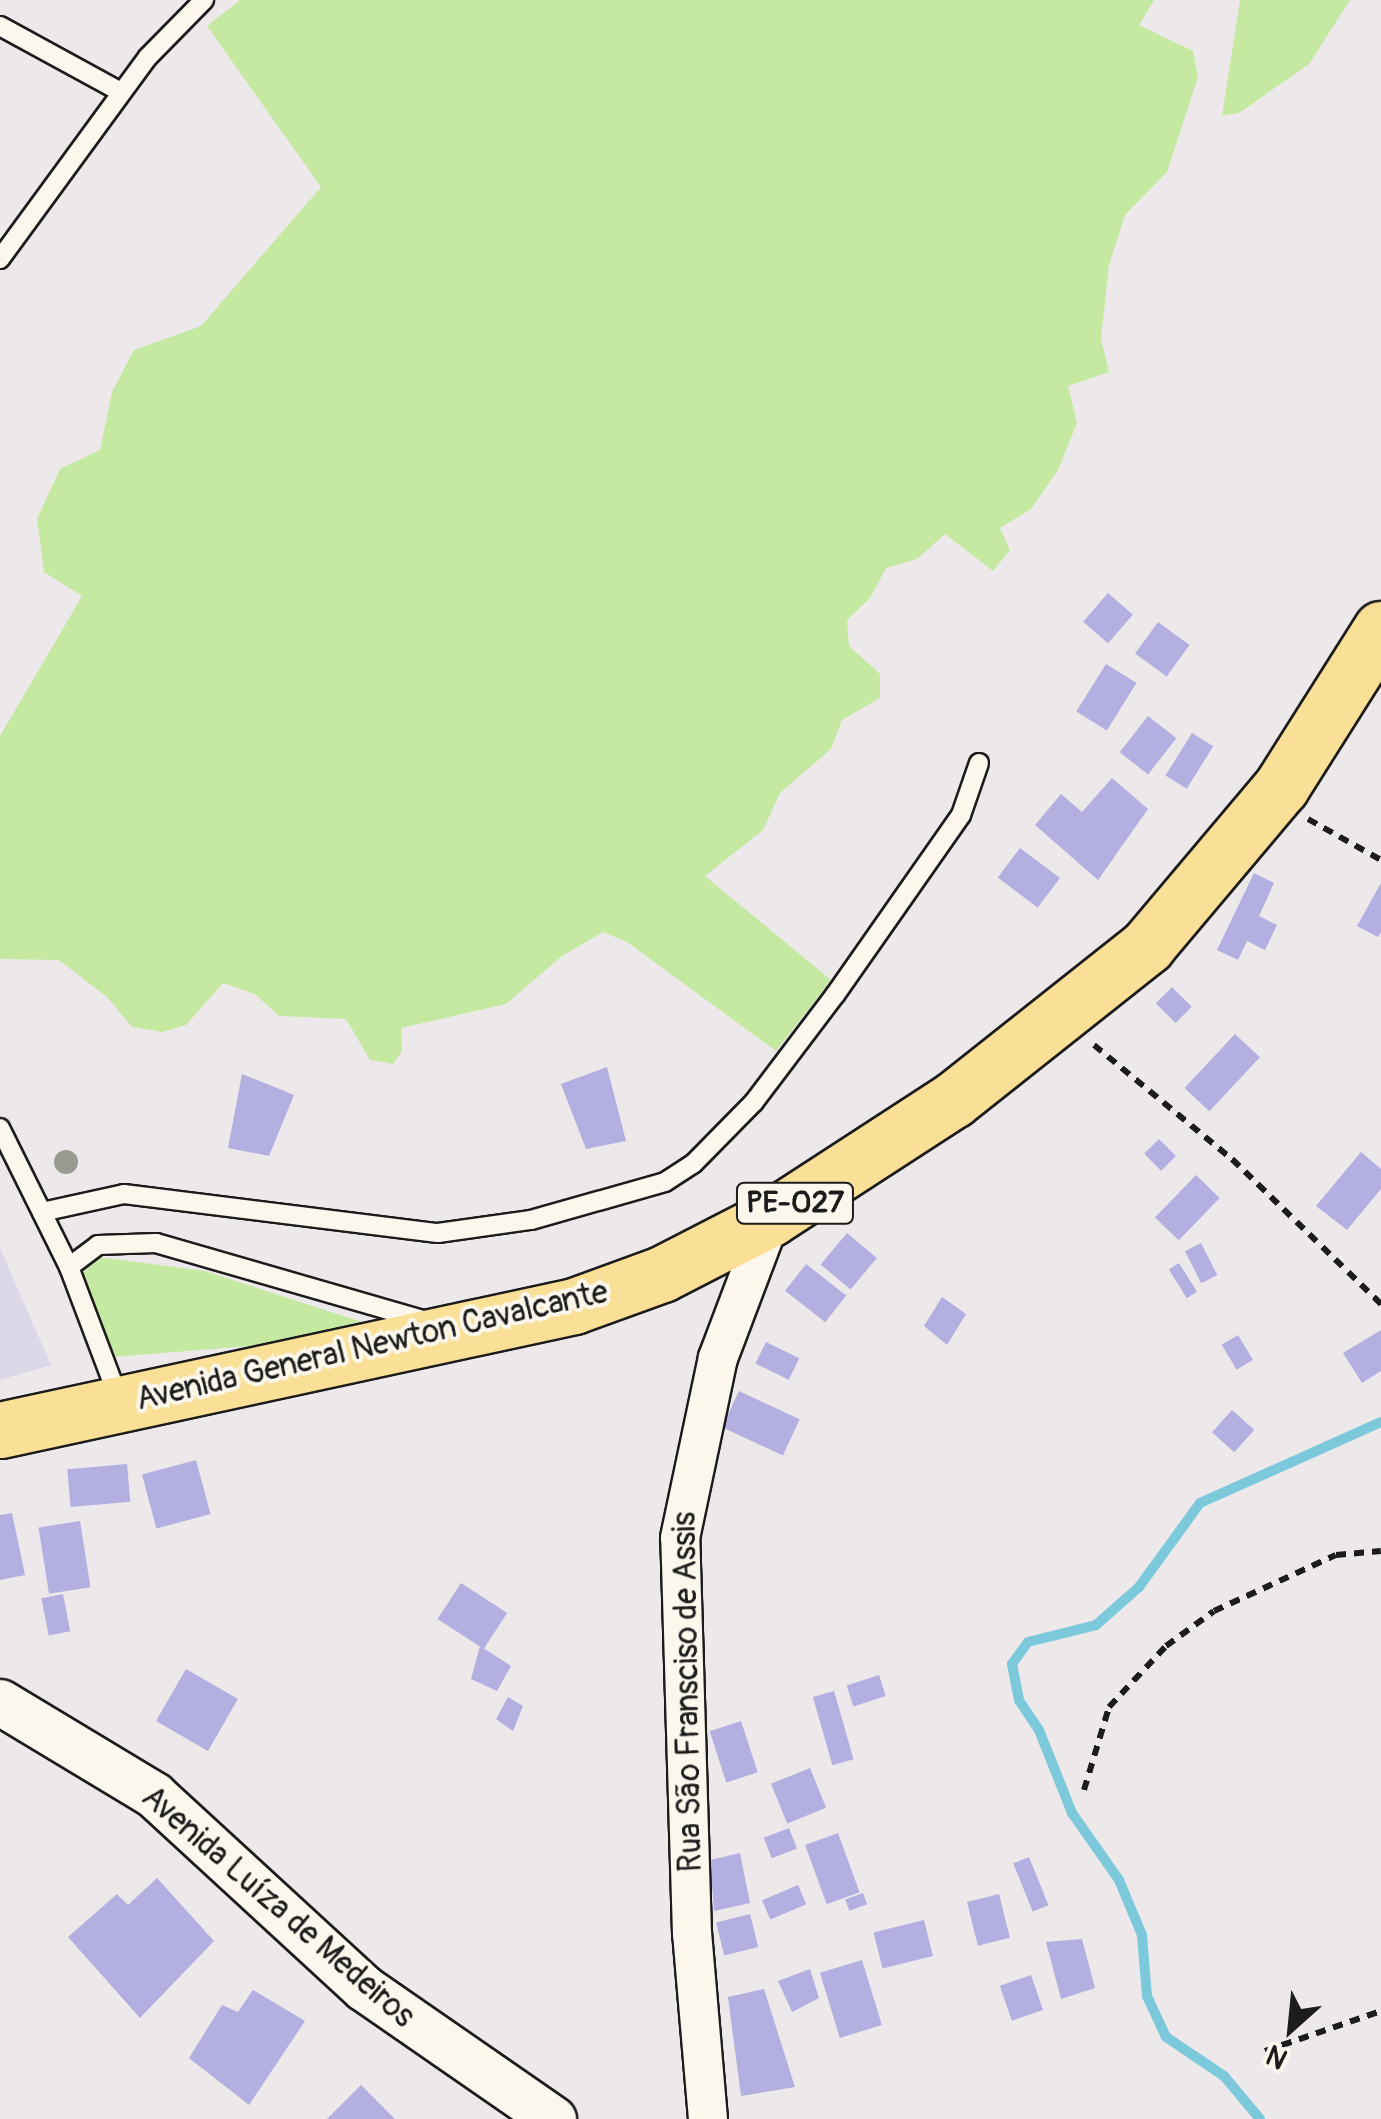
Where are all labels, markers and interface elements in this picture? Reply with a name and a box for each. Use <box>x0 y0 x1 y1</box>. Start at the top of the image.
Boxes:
road number: PE-027 <box>735 1178 855 1228</box>
street label: Avenida General Newton Cavalcante <box>132 1273 612 1419</box>
street label: Rua São Fransciso de Assis <box>666 1511 710 1873</box>
street label: Avenida Luíza de Medeiros <box>134 1778 422 2036</box>
north arrow <box>1241 1979 1341 2079</box>
text: N <box>1261 2036 1294 2076</box>

